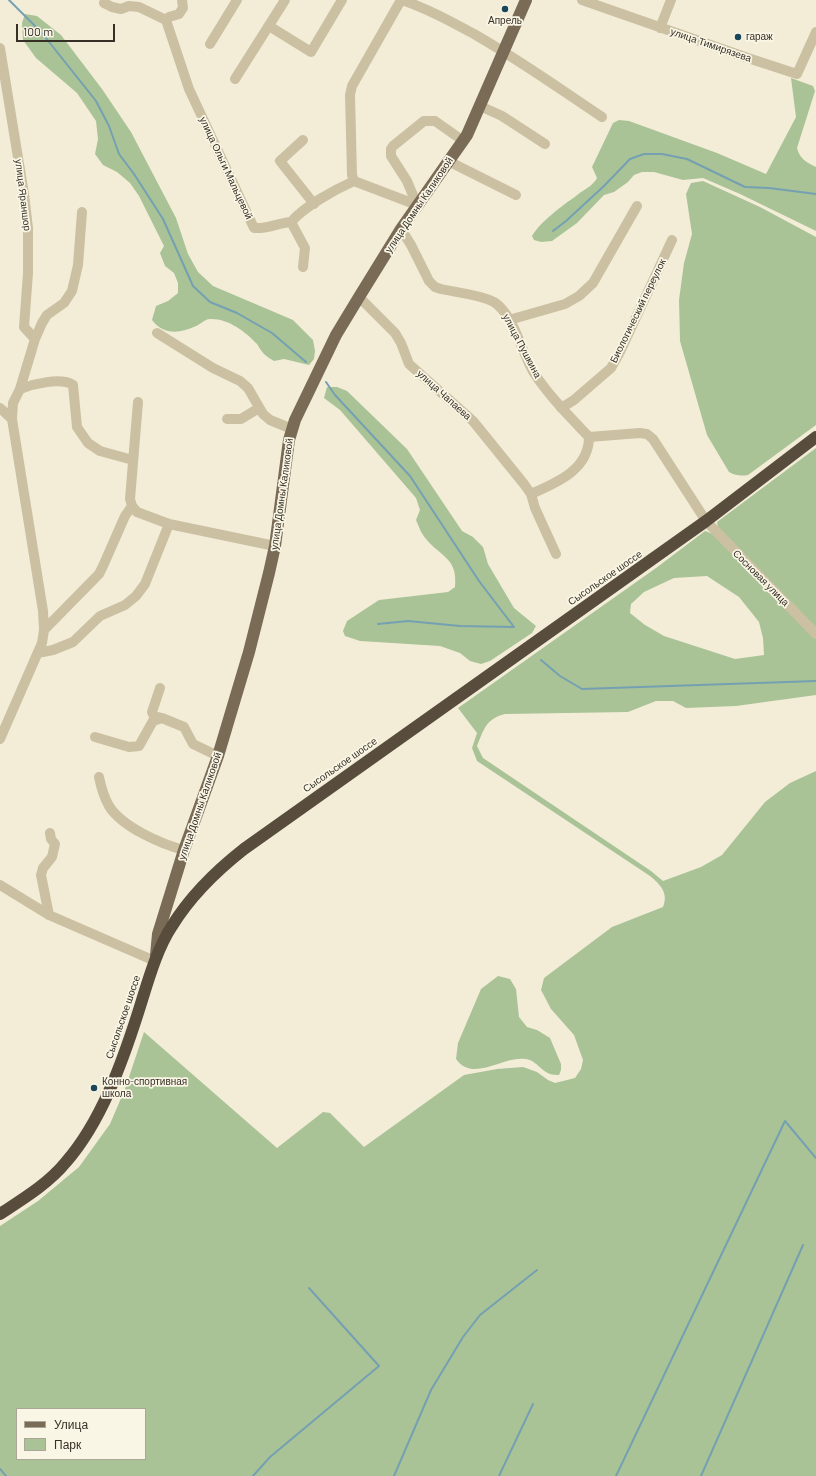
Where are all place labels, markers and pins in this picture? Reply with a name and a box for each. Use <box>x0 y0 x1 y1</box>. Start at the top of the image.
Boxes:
marker: Апрель <box>500 4 510 14</box>
place label: Апрель <box>488 15 522 27</box>
place label: гараж <box>746 31 773 43</box>
marker: гараж <box>733 32 743 42</box>
place label: Конно-спортивная школа <box>102 1076 187 1100</box>
marker: Конно-спортивная школа <box>89 1083 99 1093</box>

